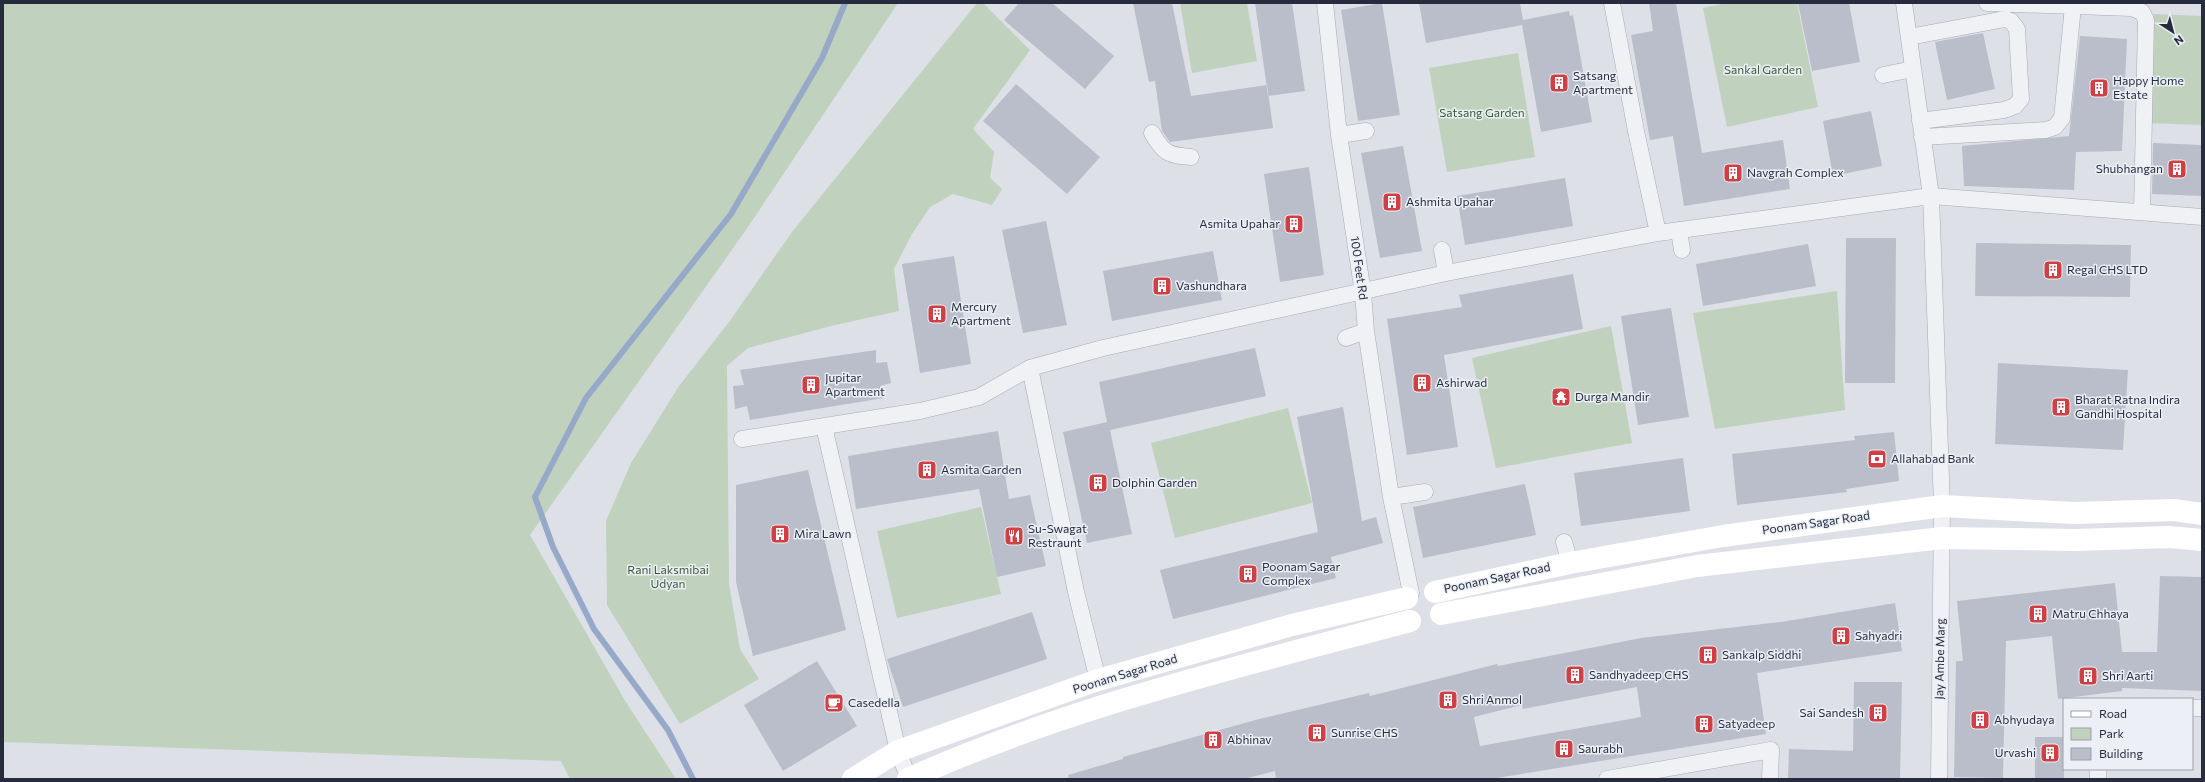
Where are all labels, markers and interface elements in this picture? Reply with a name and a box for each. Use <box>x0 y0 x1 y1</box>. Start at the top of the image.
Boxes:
north arrow <box>2153 12 2193 52</box>
text: N <box>2172 33 2186 48</box>
park label: Sankal Garden <box>1724 62 1802 76</box>
place label: Satsang Apartment <box>1573 68 1633 96</box>
building icon: Satsang Apartment <box>1548 72 1570 94</box>
place label: Happy Home Estate <box>2113 73 2184 101</box>
building icon: Happy Home Estate <box>2088 77 2110 99</box>
park label: Satsang Garden <box>1439 105 1525 119</box>
building icon: Shubhangan <box>2166 158 2188 180</box>
place label: Shubhangan <box>2096 161 2163 175</box>
building icon: Navgrah Complex <box>1722 162 1744 184</box>
place label: Navgrah Complex <box>1747 165 1844 179</box>
building icon: Ashmita Upahar <box>1381 191 1403 213</box>
place label: Ashmita Upahar <box>1406 194 1494 208</box>
building icon: Asmita Upahar <box>1283 213 1305 235</box>
place label: Asmita Upahar <box>1199 216 1280 230</box>
street label: 100 Feet Rd <box>1349 235 1371 301</box>
building icon: Regal CHS LTD <box>2042 259 2064 281</box>
place label: Regal CHS LTD <box>2067 262 2148 276</box>
building icon: Vashundhara <box>1151 275 1173 297</box>
place label: Vashundhara <box>1176 278 1247 292</box>
place label: Mercury Apartment <box>951 299 1011 327</box>
building icon: Mercury Apartment <box>926 303 948 325</box>
place label: Jupitar Apartment <box>825 370 885 398</box>
building icon: Ashirwad <box>1411 372 1433 394</box>
building icon: Jupitar Apartment <box>800 374 822 396</box>
place label: Ashirwad <box>1436 375 1487 389</box>
temple icon: Durga Mandir <box>1550 386 1572 408</box>
place label: Durga Mandir <box>1575 389 1650 403</box>
place label: Bharat Ratna Indira Gandhi Hospital <box>2075 392 2180 420</box>
building icon: Bharat Ratna Indira Gandhi Hospital <box>2050 396 2072 418</box>
bank icon: Allahabad Bank <box>1866 448 1888 470</box>
place label: Allahabad Bank <box>1891 451 1975 465</box>
building icon: Asmita Garden <box>916 459 938 481</box>
place label: Asmita Garden <box>941 462 1022 476</box>
building icon: Dolphin Garden <box>1087 472 1109 494</box>
place label: Dolphin Garden <box>1112 475 1197 489</box>
street label: Poonam Sagar Road <box>1761 508 1871 537</box>
place label: Su-Swagat Restraunt <box>1028 521 1087 549</box>
building icon: Mira Lawn <box>769 523 791 545</box>
restaurant icon: Su-Swagat Restraunt <box>1003 525 1025 547</box>
place label: Mira Lawn <box>794 526 851 540</box>
place label: Poonam Sagar Complex <box>1262 559 1341 587</box>
street label: Poonam Sagar Road <box>1442 559 1551 595</box>
park label: Rani Laksmibai Udyan <box>627 562 709 590</box>
building icon: Poonam Sagar Complex <box>1237 563 1259 585</box>
building icon: Matru Chhaya <box>2027 603 2049 625</box>
place label: Matru Chhaya <box>2052 606 2129 620</box>
street label: Jay Ambe Marg <box>1931 618 1948 700</box>
building icon: Sahyadri <box>1830 625 1852 647</box>
place label: Sahyadri <box>1855 628 1902 642</box>
building icon: Sankalp Siddhi <box>1697 644 1719 666</box>
place label: Sankalp Siddhi <box>1722 647 1801 661</box>
street label: Poonam Sagar Road <box>1071 650 1179 696</box>
building icon: Sandhyadeep CHS <box>1564 664 1586 686</box>
building icon: Shri Aarti <box>2077 665 2099 687</box>
place label: Sandhyadeep CHS <box>1589 667 1688 681</box>
place label: Shri Aarti <box>2102 668 2153 682</box>
building icon: Shri Anmol <box>1437 689 1459 711</box>
cafe icon: Casedella <box>823 692 845 714</box>
place label: Shri Anmol <box>1462 692 1522 706</box>
place label: Casedella <box>848 695 900 709</box>
legend <box>2063 698 2193 770</box>
building icon: Sai Sandesh <box>1867 702 1889 724</box>
place label: Sai Sandesh <box>1800 705 1864 719</box>
text: Road <box>2099 706 2127 720</box>
building icon: Abhyudaya <box>1969 709 1991 731</box>
place label: Abhyudaya <box>1994 712 2054 726</box>
building icon: Satyadeep <box>1693 713 1715 735</box>
place label: Satyadeep <box>1718 716 1775 730</box>
building icon: Sunrise CHS <box>1306 722 1328 744</box>
place label: Sunrise CHS <box>1331 725 1398 739</box>
text: Park <box>2099 726 2125 740</box>
building icon: Abhinav <box>1202 729 1224 751</box>
place label: Abhinav <box>1227 732 1272 746</box>
building icon: Saurabh <box>1553 738 1575 760</box>
place label: Saurabh <box>1578 741 1623 755</box>
building icon: Urvashi <box>2039 742 2061 764</box>
place label: Urvashi <box>1995 745 2036 759</box>
text: Building <box>2099 746 2143 760</box>

